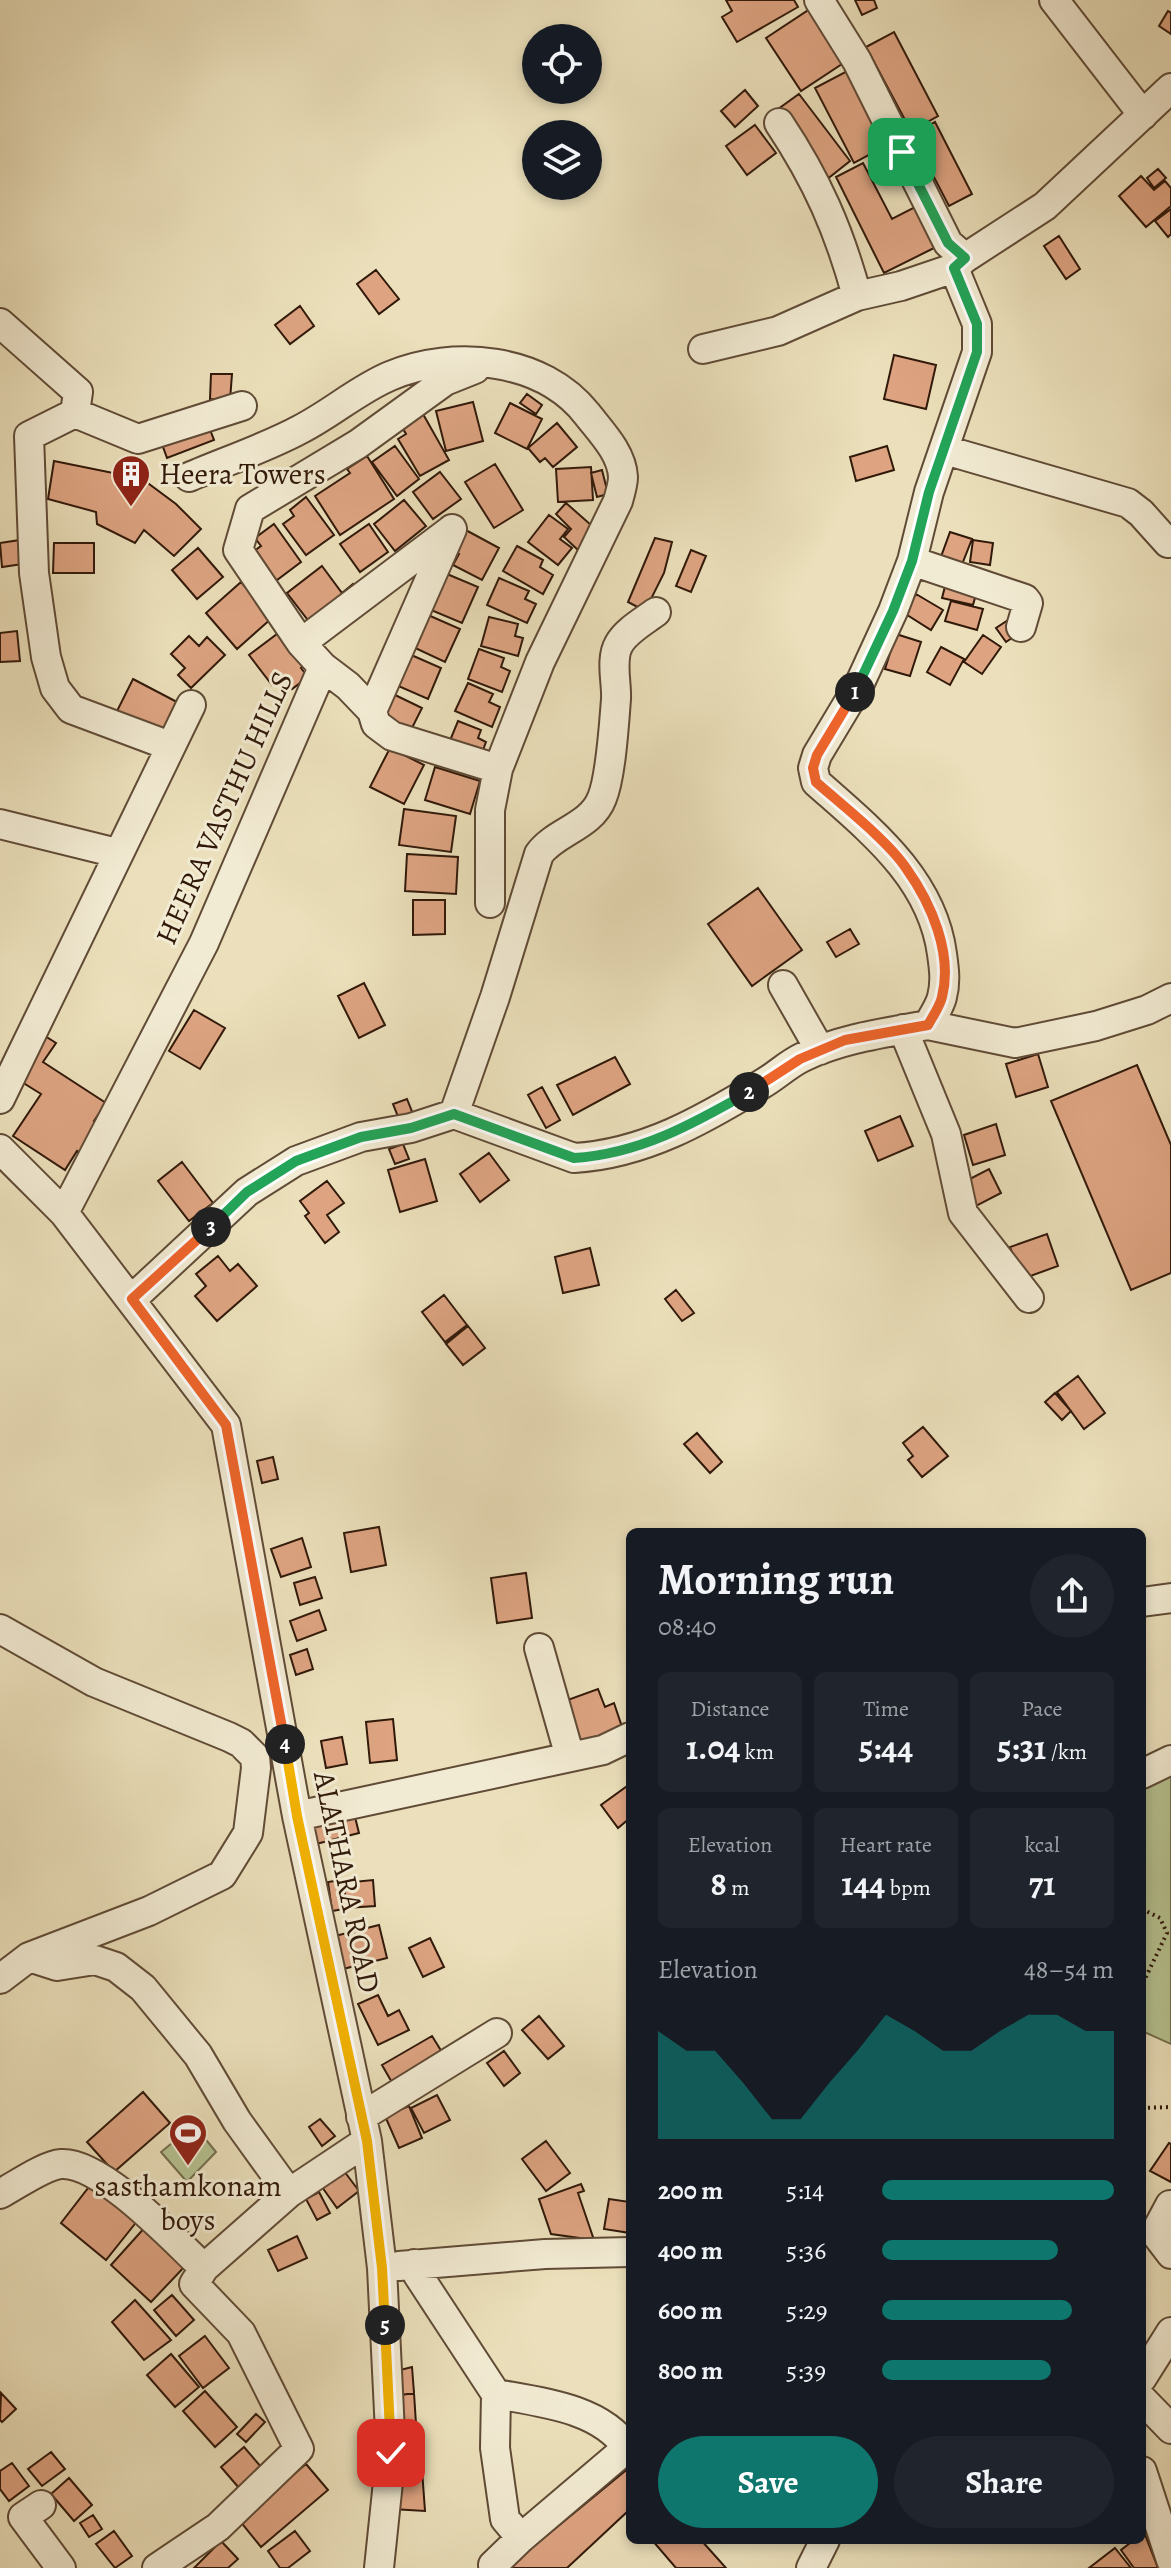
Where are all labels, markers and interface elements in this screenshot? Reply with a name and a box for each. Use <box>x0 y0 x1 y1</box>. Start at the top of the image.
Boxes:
map controls <box>522 24 602 200</box>
button: locate <box>522 24 602 104</box>
pin <box>868 118 936 186</box>
button: layers <box>522 120 602 200</box>
icon: arrive <box>880 130 924 174</box>
building icon: Heera Towers <box>110 453 152 508</box>
place label: Heera Towers <box>159 454 326 494</box>
street label: HEERA VASTHU HILLS <box>146 665 302 951</box>
pin: 1 <box>835 672 875 712</box>
text: 1 <box>851 677 859 707</box>
pin: 2 <box>729 1072 769 1112</box>
text: 2 <box>744 1077 754 1107</box>
pin: 3 <box>191 1207 231 1247</box>
text: 3 <box>206 1212 216 1242</box>
text: Morning run <box>658 1549 894 1609</box>
button: share <box>1030 1554 1114 1638</box>
text: 08:40 <box>658 1609 716 1644</box>
text: Distance <box>691 1694 769 1724</box>
text: Time <box>863 1694 909 1724</box>
text: Pace <box>1022 1694 1062 1724</box>
pin: 4 <box>265 1724 305 1764</box>
text: 1.04 <box>686 1724 741 1771</box>
text: 5:44 <box>859 1724 913 1771</box>
text: 5:31 <box>997 1724 1046 1771</box>
text: 4 <box>280 1729 290 1759</box>
text: km <box>741 1737 774 1767</box>
text: /km <box>1046 1737 1087 1767</box>
street label: ALATHARA ROAD <box>304 1767 390 1996</box>
text: Elevation <box>688 1830 772 1860</box>
text: Heart rate <box>840 1830 932 1860</box>
text: kcal <box>1024 1830 1060 1860</box>
text: 8 <box>711 1860 727 1907</box>
text: 144 <box>841 1860 885 1907</box>
text: 71 <box>1029 1860 1055 1907</box>
text: m <box>727 1873 750 1903</box>
text: bpm <box>885 1873 931 1903</box>
text: Elevation <box>658 1952 758 1987</box>
text: 48–54 m <box>1024 1952 1114 1987</box>
sports icon: sasthamkonam boys <box>167 2112 209 2167</box>
place label: sasthamkonam boys <box>94 2166 282 2240</box>
text: 200 m <box>658 2173 723 2208</box>
text: 5:14 <box>786 2173 824 2208</box>
text: 400 m <box>658 2233 723 2268</box>
text: 5:36 <box>786 2233 826 2268</box>
text: 600 m <box>658 2293 723 2328</box>
text: 5:29 <box>786 2293 828 2328</box>
pin: 5 <box>365 2305 405 2345</box>
text: 5 <box>380 2310 390 2340</box>
text: 800 m <box>658 2353 723 2388</box>
text: 5:39 <box>786 2353 826 2388</box>
pin <box>357 2419 425 2487</box>
icon: check <box>369 2431 413 2475</box>
button: Save <box>658 2436 878 2528</box>
button: Share <box>894 2436 1114 2528</box>

